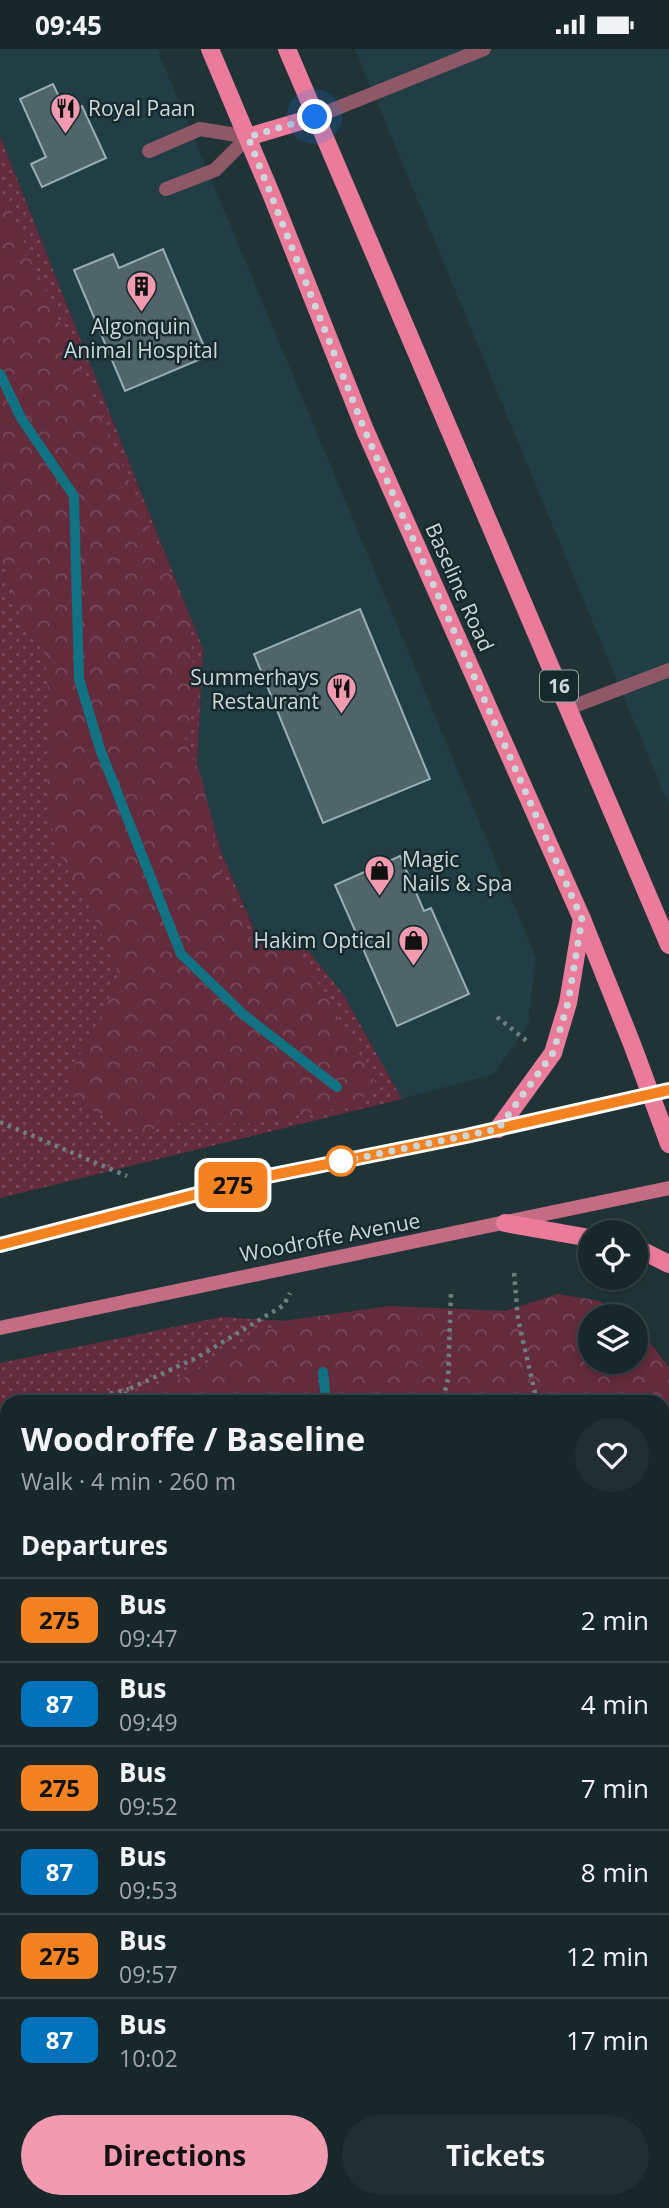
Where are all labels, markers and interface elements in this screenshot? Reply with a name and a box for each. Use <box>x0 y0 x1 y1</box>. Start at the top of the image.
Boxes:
text: 09:45 <box>35 7 102 43</box>
restaurant icon: Royal Paan <box>48 91 82 135</box>
place label: Royal Paan <box>88 94 195 122</box>
your location <box>297 99 332 134</box>
building icon: Algonquin Animal Hospital <box>124 269 158 313</box>
place label: Algonquin Animal Hospital <box>64 312 218 364</box>
street label: Baseline Road <box>419 518 501 656</box>
place label: Summerhays Restaurant <box>190 663 319 715</box>
road number: 16 <box>540 671 578 701</box>
restaurant icon: Summerhays Restaurant <box>325 672 359 716</box>
place label: Magic Nails & Spa <box>402 845 512 897</box>
shop icon: Magic Nails & Spa <box>362 854 396 898</box>
shop icon: Hakim Optical <box>397 923 431 967</box>
place label: Hakim Optical <box>254 926 391 954</box>
unlabelled marker <box>326 1146 356 1176</box>
line badge: 275 <box>193 1162 273 1208</box>
text: 275 <box>212 1168 254 1201</box>
street label: Woodroffe Avenue <box>237 1206 423 1268</box>
map controls <box>578 1220 648 1374</box>
button: locate <box>578 1220 648 1290</box>
button: layers <box>578 1304 648 1374</box>
text: Woodroffe / Baseline <box>21 1416 365 1461</box>
button: heart <box>575 1418 649 1492</box>
text: Walk · 4 min · 260 m <box>21 1465 236 1497</box>
text: Departures <box>21 1527 168 1563</box>
text: Bus <box>119 1586 166 1622</box>
text: 2 min <box>581 1602 649 1638</box>
text: 275 <box>39 1603 80 1636</box>
text: 09:47 <box>119 1622 178 1654</box>
text: Bus <box>119 1670 166 1706</box>
text: 4 min <box>581 1686 649 1722</box>
text: 87 <box>46 1687 73 1720</box>
text: 09:49 <box>119 1706 178 1738</box>
text: Bus <box>119 1754 166 1790</box>
text: 7 min <box>581 1770 649 1806</box>
text: 275 <box>39 1771 80 1804</box>
text: 09:52 <box>119 1790 178 1822</box>
text: Bus <box>119 1838 166 1874</box>
text: 8 min <box>581 1854 649 1890</box>
text: 87 <box>46 1855 73 1888</box>
text: 09:53 <box>119 1874 178 1906</box>
text: Bus <box>119 1922 166 1958</box>
text: 12 min <box>566 1938 649 1974</box>
text: 275 <box>39 1939 80 1972</box>
text: 09:57 <box>119 1958 178 1990</box>
text: Bus <box>119 2006 166 2042</box>
text: 17 min <box>566 2022 649 2058</box>
text: 87 <box>46 2023 73 2056</box>
text: 10:02 <box>119 2042 178 2074</box>
button: Directions <box>21 2115 328 2195</box>
button: Tickets <box>342 2115 649 2195</box>

